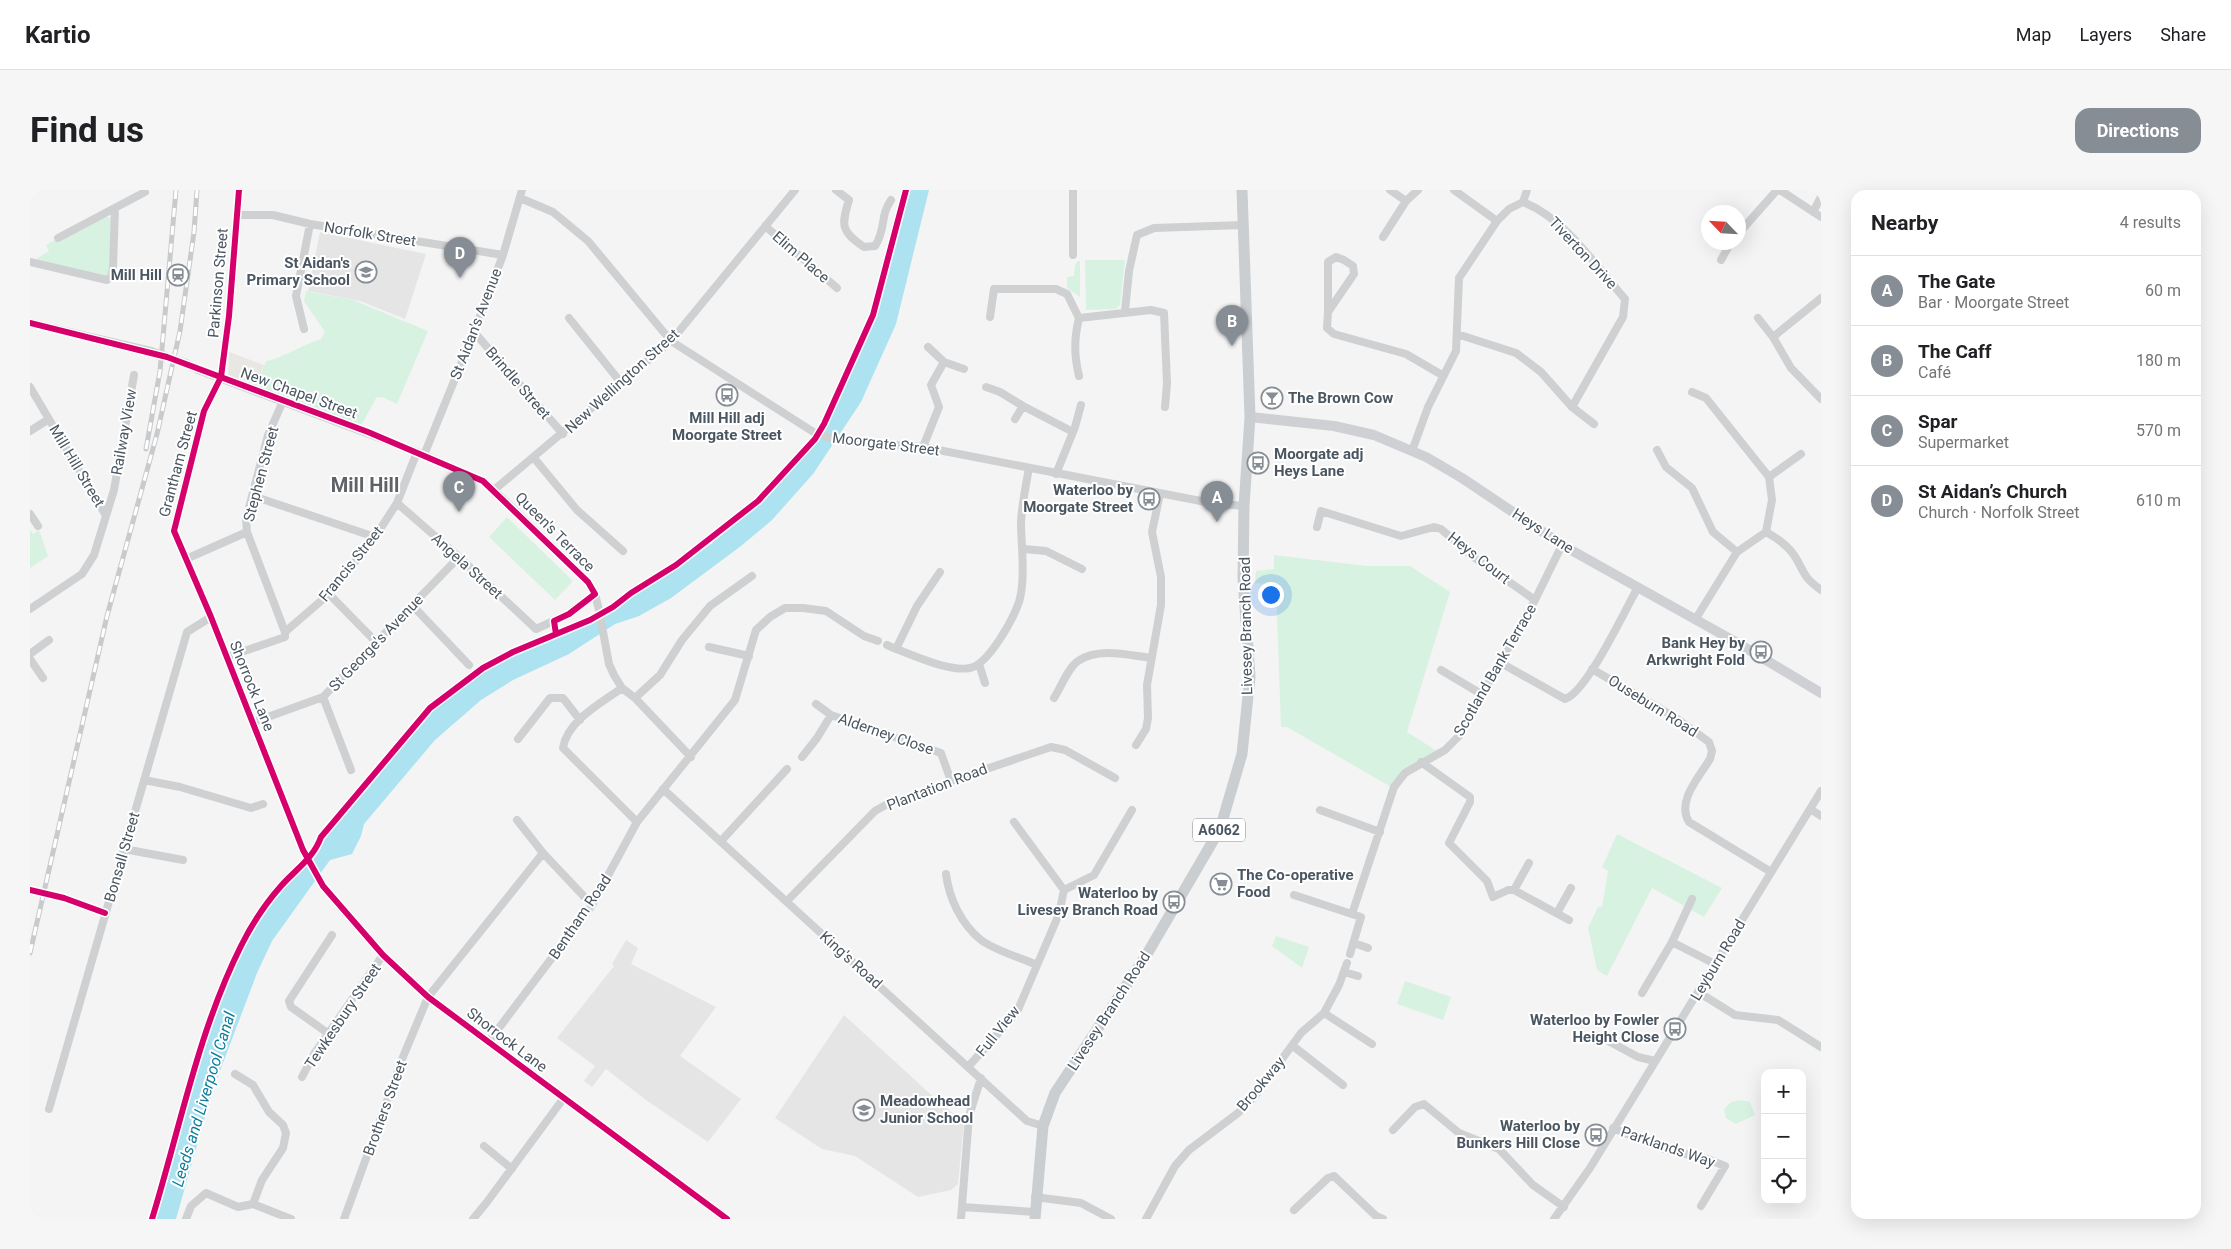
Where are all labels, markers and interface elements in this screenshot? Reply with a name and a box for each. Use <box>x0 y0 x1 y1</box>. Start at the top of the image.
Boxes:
text: Kartio <box>25 21 91 49</box>
text: Map <box>2016 24 2051 45</box>
text: Layers <box>2079 24 2132 45</box>
text: Share <box>2160 24 2206 45</box>
button: Directions <box>2075 108 2201 153</box>
text: Find us <box>30 110 144 151</box>
north arrow <box>1701 205 1746 250</box>
text: Nearby <box>1871 211 1938 235</box>
street label: Tiverton Drive <box>1545 213 1621 293</box>
text: 4 results <box>2120 213 2181 232</box>
street label: Norfolk Street <box>323 218 417 250</box>
street label: Parkinson Street <box>204 227 232 339</box>
street label: Elim Place <box>769 227 833 287</box>
pin: D <box>444 237 476 278</box>
place label: St Aidan's Primary School <box>247 254 350 289</box>
school or university icon: St Aidan's Primary School <box>354 260 378 284</box>
station icon: Mill Hill <box>166 263 190 287</box>
place label: Mill Hill <box>111 266 162 284</box>
street label: St Aidan's Avenue <box>447 266 506 382</box>
text: The Gate <box>1918 270 1995 293</box>
text: A <box>1882 281 1892 300</box>
text: 60 m <box>2145 281 2181 300</box>
text: Bar · Moorgate Street <box>1918 293 2069 312</box>
pin: B <box>1216 305 1248 346</box>
street label: New Wellington Street <box>561 325 683 437</box>
text: The Caff <box>1918 340 1992 363</box>
street label: Brindle Street <box>482 343 554 423</box>
text: B <box>1882 351 1892 370</box>
text: 180 m <box>2136 351 2181 370</box>
street label: New Chapel Street <box>238 363 360 423</box>
text: Café <box>1918 363 1951 382</box>
bus stop icon: Mill Hill adj Moorgate Street <box>715 383 739 407</box>
bar icon: The Brown Cow <box>1260 386 1284 410</box>
street label: Railway View <box>108 387 140 477</box>
place label: The Brown Cow <box>1288 389 1393 407</box>
street label: Grantham Street <box>155 409 201 519</box>
place label: Mill Hill adj Moorgate Street <box>672 409 782 444</box>
text: Spar <box>1918 410 1958 433</box>
text: C <box>1882 421 1892 440</box>
text: 570 m <box>2136 421 2181 440</box>
street label: Mill Hill Street <box>45 422 109 510</box>
street label: Stephen Street <box>240 424 282 524</box>
street label: Moorgate Street <box>831 428 941 460</box>
text: Supermarket <box>1918 433 2009 452</box>
place label: Moorgate adj Heys Lane <box>1274 445 1363 480</box>
bus stop icon: Moorgate adj Heys Lane <box>1246 451 1270 475</box>
pin: C <box>443 471 475 512</box>
district label: Mill Hill <box>331 473 399 497</box>
text: St Aidan’s Church <box>1918 480 2067 503</box>
place label: Waterloo by Moorgate Street <box>1023 481 1133 516</box>
pin: A <box>1201 481 1233 522</box>
bus stop icon: Waterloo by Moorgate Street <box>1137 487 1161 511</box>
street label: Queen's Terrace <box>511 488 599 576</box>
text: D <box>1882 491 1892 510</box>
text: 610 m <box>2136 491 2181 510</box>
text: Church · Norfolk Street <box>1918 503 2080 522</box>
street label: Heys Lane <box>1509 504 1577 558</box>
street label: Francis Street <box>315 523 387 605</box>
street label: Heys Court <box>1444 528 1514 588</box>
street label: Angela Street <box>428 529 506 603</box>
street label: Livesey Branch Road <box>1236 557 1256 695</box>
your location <box>1258 582 1284 608</box>
street label: St George's Avenue <box>325 591 427 695</box>
street label: Scotland Bank Terrace <box>1450 601 1540 739</box>
place label: Bank Hey by Arkwright Fold <box>1646 634 1745 669</box>
street label: Shorrock Lane <box>226 638 278 734</box>
bus stop icon: Bank Hey by Arkwright Fold <box>1749 640 1773 664</box>
street label: Ouseburn Road <box>1605 671 1701 741</box>
street label: Alderney Close <box>836 709 936 759</box>
street label: Plantation Road <box>884 760 990 814</box>
street label: Bonsall Street <box>101 810 143 904</box>
road number: A6062 <box>1193 818 1245 842</box>
place label: The Co-operative Food <box>1237 866 1354 901</box>
street label: Bentham Road <box>545 871 615 963</box>
supermarket icon: The Co-operative Food <box>1209 872 1233 896</box>
place label: Waterloo by Livesey Branch Road <box>1018 884 1158 919</box>
bus stop icon: Waterloo by Livesey Branch Road <box>1162 890 1186 914</box>
street label: Leyburn Road <box>1687 916 1749 1004</box>
street label: King's Road <box>816 927 886 993</box>
street label: Livesey Branch Road <box>1064 948 1154 1074</box>
street label: Tewkesbury Street <box>301 960 385 1072</box>
street label: Full View <box>972 1002 1024 1060</box>
street label: Shorrock Lane <box>463 1004 551 1076</box>
water label: Leeds and Liverpool Canal <box>168 1009 239 1189</box>
place label: Waterloo by Fowler Height Close <box>1530 1011 1659 1046</box>
bus stop icon: Waterloo by Fowler Height Close <box>1663 1017 1687 1041</box>
street label: Brookway <box>1233 1053 1289 1115</box>
street label: Brothers Street <box>359 1058 411 1158</box>
map controls <box>1761 1069 1806 1204</box>
button: + <box>1761 1069 1806 1114</box>
place label: Meadowhead Junior School <box>880 1092 973 1127</box>
school or university icon: Meadowhead Junior School <box>852 1098 876 1122</box>
button: − <box>1761 1114 1806 1159</box>
place label: Waterloo by Bunkers Hill Close <box>1456 1117 1580 1152</box>
street label: Parklands Way <box>1619 1122 1717 1172</box>
bus stop icon: Waterloo by Bunkers Hill Close <box>1584 1123 1608 1147</box>
button: locate <box>1761 1159 1806 1204</box>

